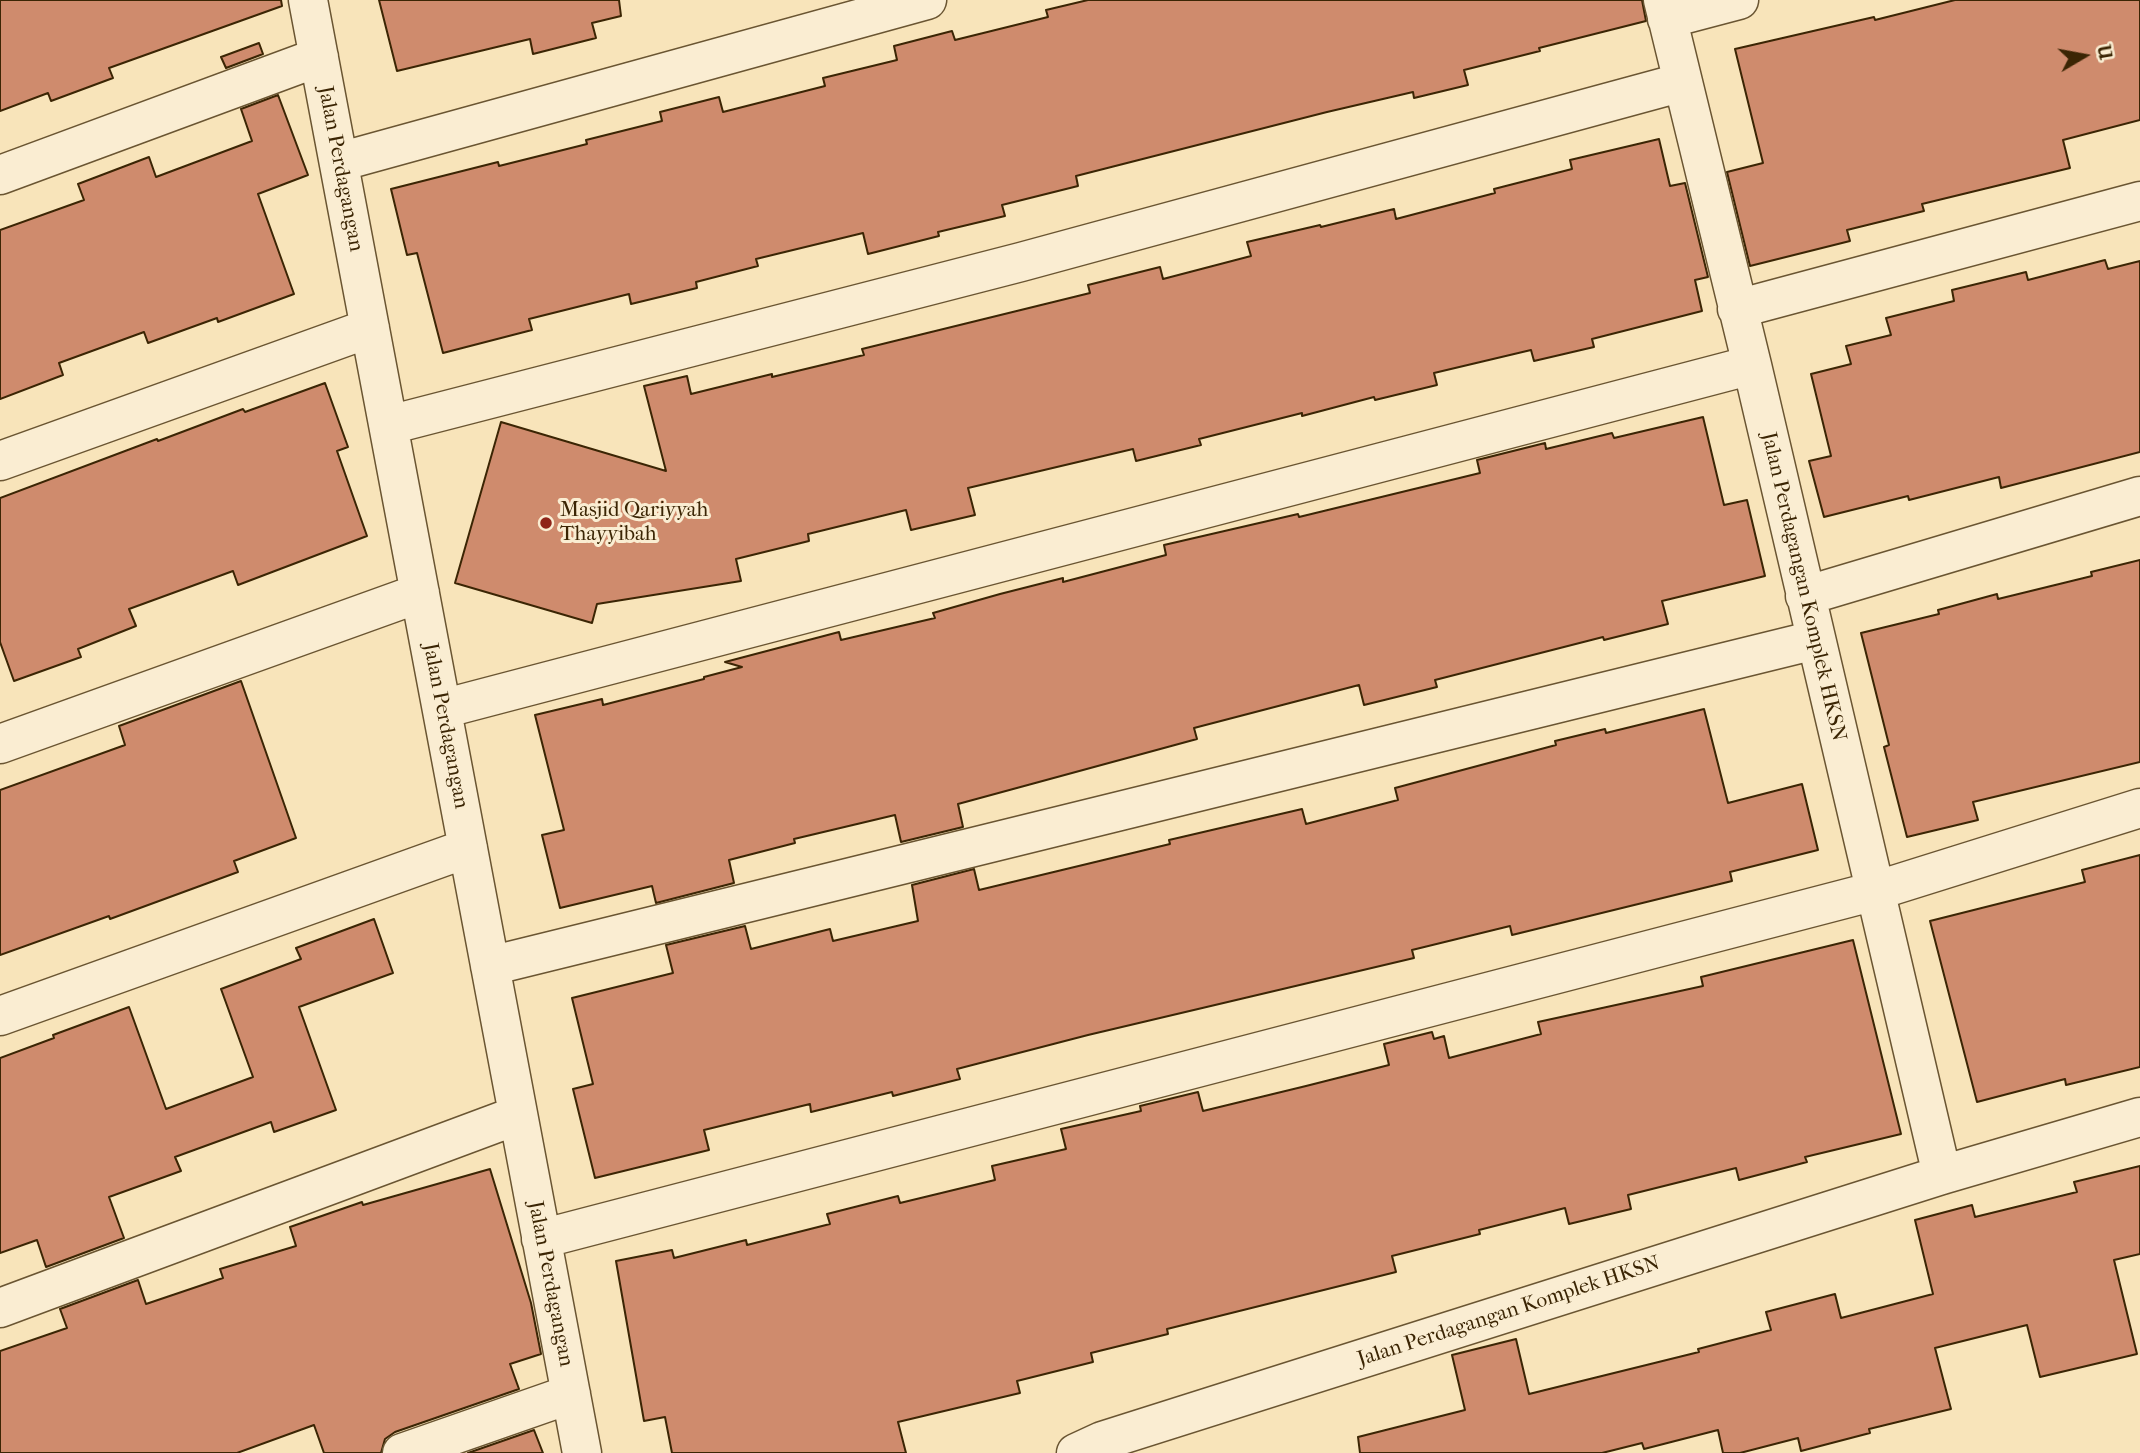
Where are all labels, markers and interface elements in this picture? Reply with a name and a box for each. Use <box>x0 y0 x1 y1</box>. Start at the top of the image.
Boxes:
north arrow <box>2049 21 2119 91</box>
text: U <box>2093 43 2117 62</box>
street label: Jalan Perdagangan <box>312 84 368 254</box>
street label: Jalan Perdagangan Komplek HKSN <box>1755 430 1851 744</box>
place label: Masjid Qariyyah Thayyibah <box>560 498 708 548</box>
marker: Masjid Qariyyah Thayyibah <box>538 515 554 531</box>
street label: Jalan Perdagangan <box>417 641 473 811</box>
street label: Jalan Perdagangan <box>522 1199 578 1369</box>
street label: Jalan Perdagangan Komplek HKSN <box>1355 1251 1663 1373</box>

